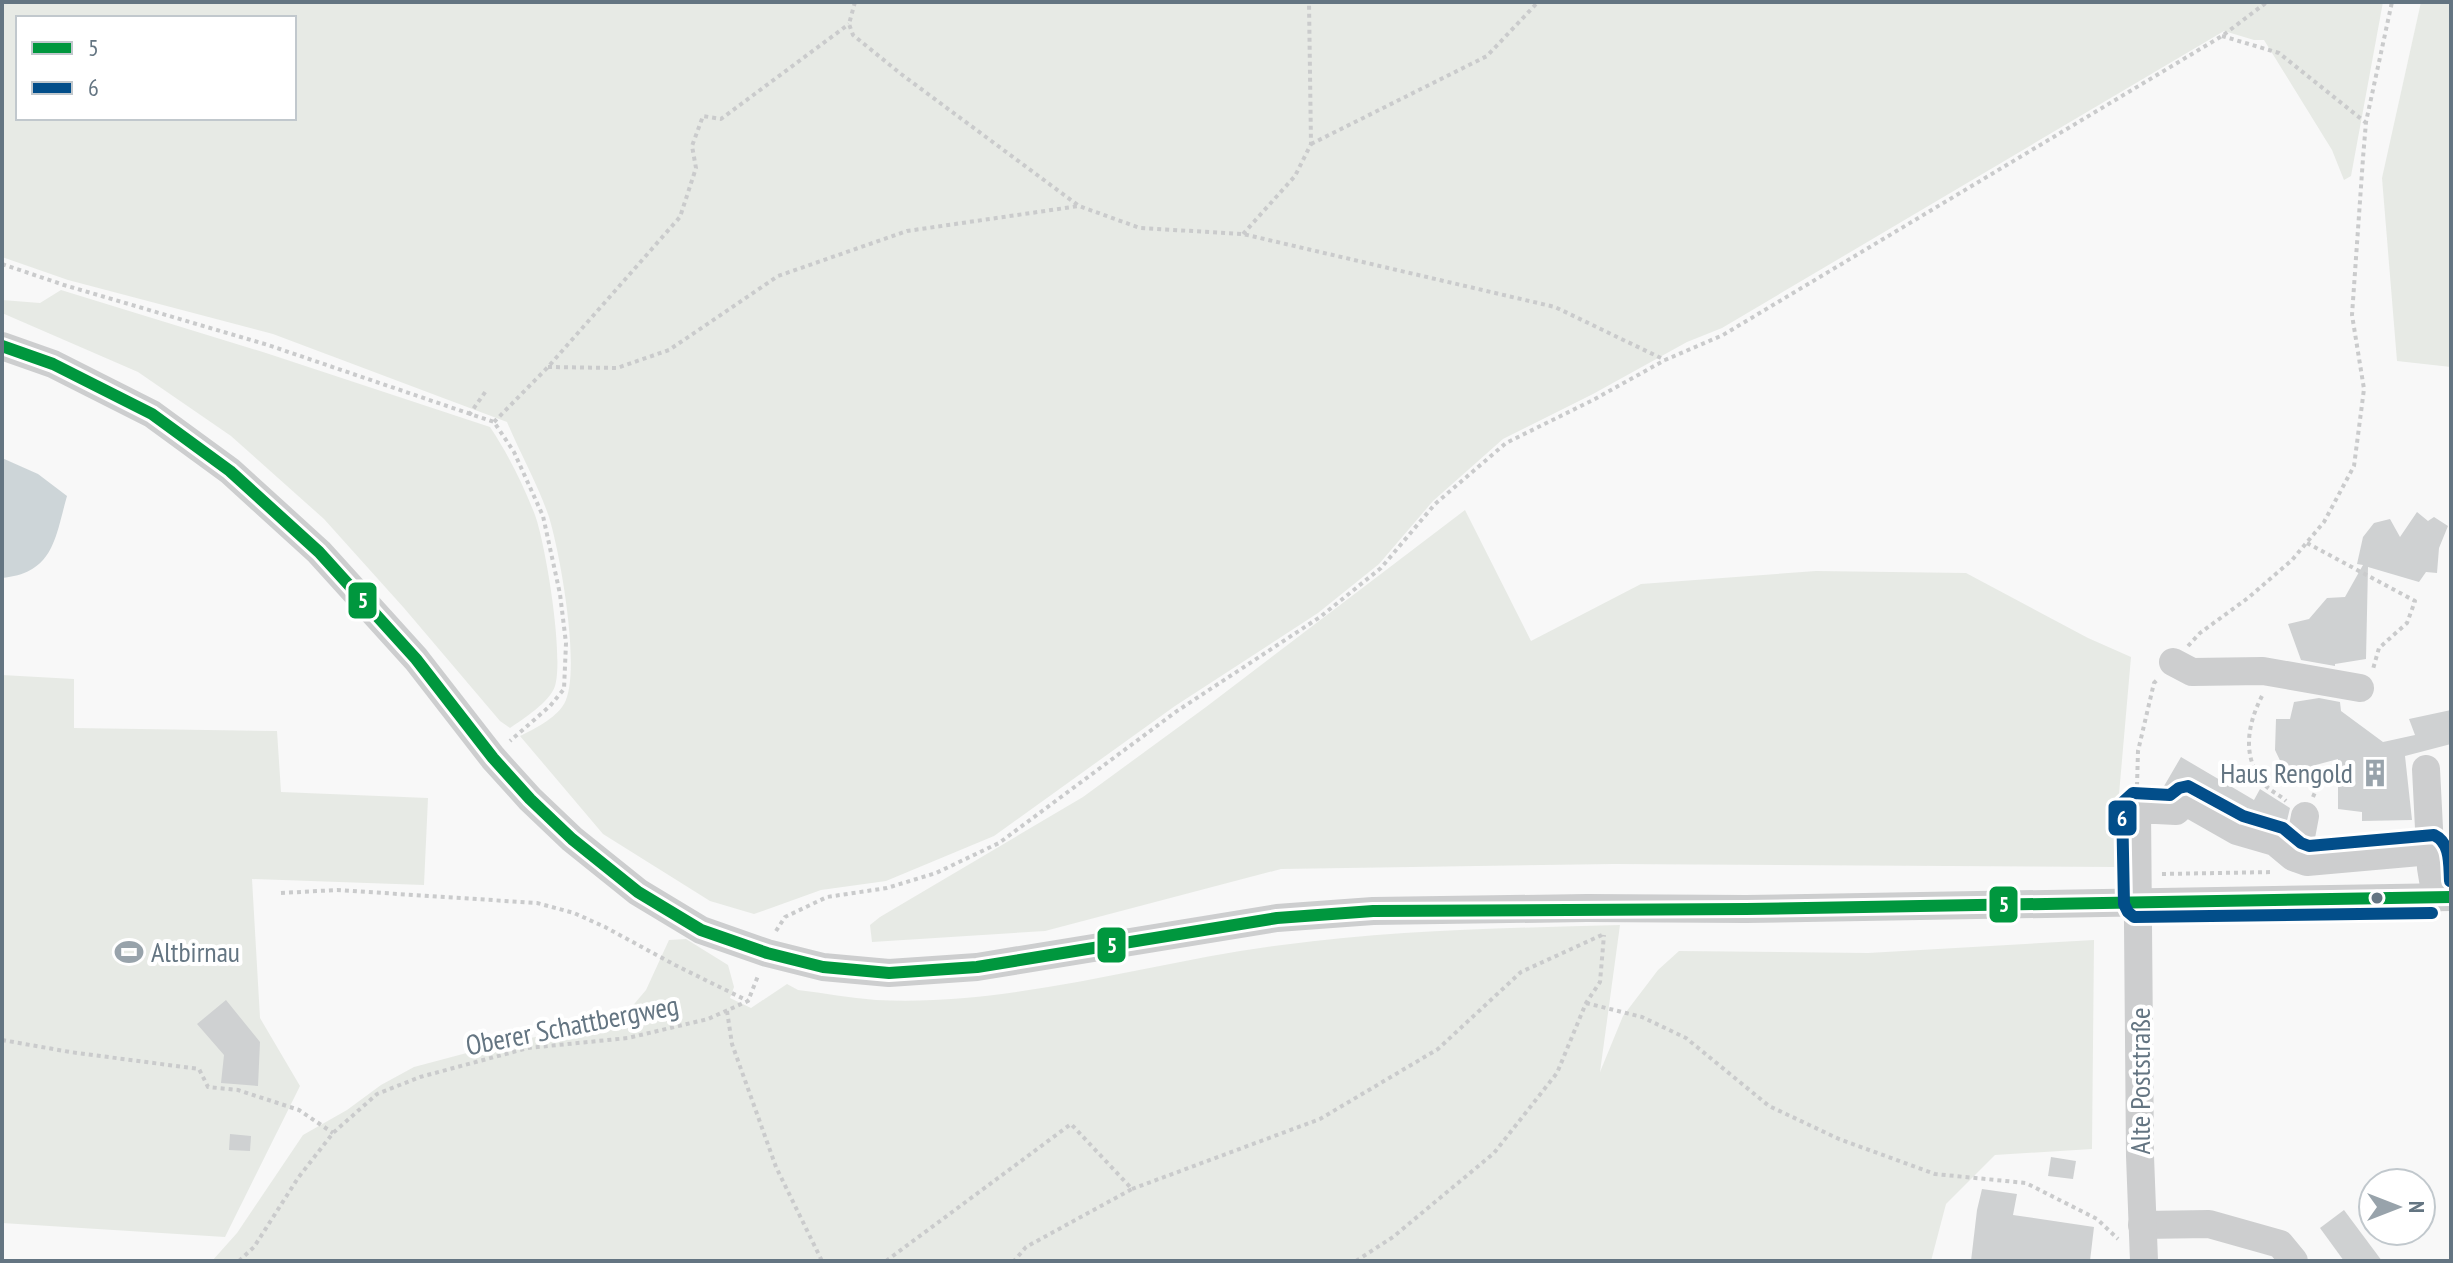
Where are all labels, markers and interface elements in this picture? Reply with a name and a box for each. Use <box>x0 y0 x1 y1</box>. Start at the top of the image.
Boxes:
legend <box>16 16 296 120</box>
text: 5 <box>88 32 99 63</box>
text: 6 <box>88 72 99 103</box>
line badge: 5 <box>347 581 378 620</box>
text: 5 <box>358 586 368 614</box>
place label: Haus Rengold <box>2220 754 2353 791</box>
building icon: Haus Rengold <box>2360 758 2390 788</box>
line badge: 6 <box>2107 799 2138 837</box>
text: 6 <box>2117 804 2127 832</box>
line badge: 5 <box>1988 885 2019 924</box>
text: 5 <box>1999 890 2009 918</box>
unlabelled marker <box>2369 890 2385 906</box>
line badge: 5 <box>1096 926 1127 964</box>
text: 5 <box>1107 931 1117 959</box>
place label: Altbirnau <box>151 933 240 970</box>
sports icon: Altbirnau <box>114 937 144 967</box>
street label: Oberer Schattbergweg <box>462 986 681 1063</box>
street label: Alte Poststraße <box>2121 1007 2158 1155</box>
north arrow <box>2357 1167 2437 1247</box>
text: N <box>2403 1201 2431 1213</box>

